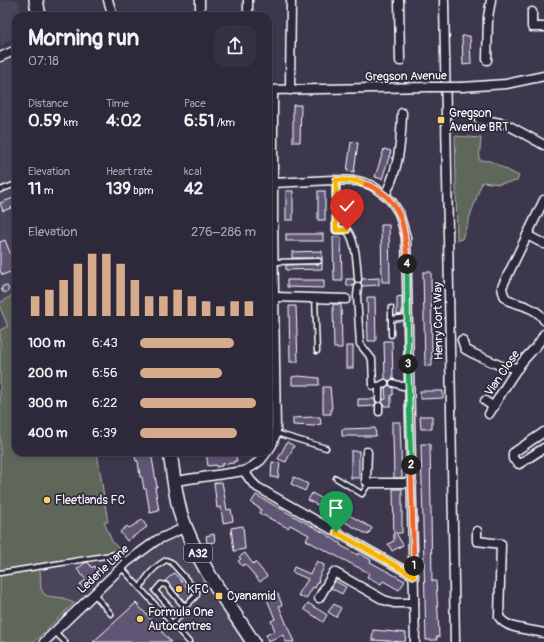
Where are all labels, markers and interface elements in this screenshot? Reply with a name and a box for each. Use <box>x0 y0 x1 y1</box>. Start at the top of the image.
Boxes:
text: Morning run <box>28 24 139 52</box>
button: share <box>214 25 256 67</box>
text: 07:18 <box>28 53 59 69</box>
street label: Gregson Avenue <box>365 68 447 85</box>
text: Distance <box>28 97 68 110</box>
text: Time <box>106 97 129 110</box>
text: Pace <box>184 97 206 110</box>
place label: Gregson Avenue BRT <box>449 106 509 135</box>
text: 0.59 <box>28 110 61 131</box>
text: 4:02 <box>106 110 142 131</box>
text: 6:51 <box>184 110 214 131</box>
marker: Gregson Avenue BRT <box>436 115 446 125</box>
text: km <box>61 116 78 129</box>
text: /km <box>214 116 235 129</box>
text: Elevation <box>28 165 70 178</box>
text: Heart rate <box>106 165 152 178</box>
text: kcal <box>184 165 202 178</box>
text: 11 <box>28 178 41 199</box>
text: 139 <box>106 178 131 199</box>
text: 42 <box>184 178 203 199</box>
text: m <box>41 184 53 197</box>
text: bpm <box>131 184 154 197</box>
pin <box>330 189 364 230</box>
icon: check <box>336 195 358 217</box>
text: Elevation <box>28 224 78 240</box>
text: 276–286 m <box>191 224 256 240</box>
pin: 4 <box>397 254 417 274</box>
text: 4 <box>404 257 410 270</box>
street label: Henry Cort Way <box>430 282 447 360</box>
text: 100 m <box>28 335 65 351</box>
text: 6:43 <box>92 335 118 351</box>
street label: Vian Close <box>482 347 523 399</box>
pin: 3 <box>398 354 418 374</box>
text: 3 <box>405 357 411 370</box>
text: 200 m <box>28 365 67 381</box>
text: 6:56 <box>92 365 118 381</box>
text: 300 m <box>28 395 67 411</box>
text: 6:22 <box>92 395 118 411</box>
text: 400 m <box>28 425 68 441</box>
text: 6:39 <box>92 425 117 441</box>
pin: 2 <box>401 455 421 475</box>
text: 2 <box>408 458 414 471</box>
pin <box>319 491 353 532</box>
place label: Fleetlands FC <box>55 493 125 508</box>
marker: Fleetlands FC <box>42 495 52 505</box>
icon: arrive <box>325 497 347 519</box>
street label: Lederle Lane <box>74 542 132 597</box>
road number: A32 <box>184 544 212 562</box>
pin: 1 <box>404 556 424 576</box>
text: 1 <box>412 559 416 572</box>
place label: KFC <box>187 582 209 597</box>
marker: KFC <box>174 584 184 594</box>
place label: Cyanamid <box>227 589 276 604</box>
marker: Cyanamid <box>214 591 224 601</box>
place label: Formula One Autocentres <box>148 605 213 634</box>
marker: Formula One Autocentres <box>135 614 145 624</box>

